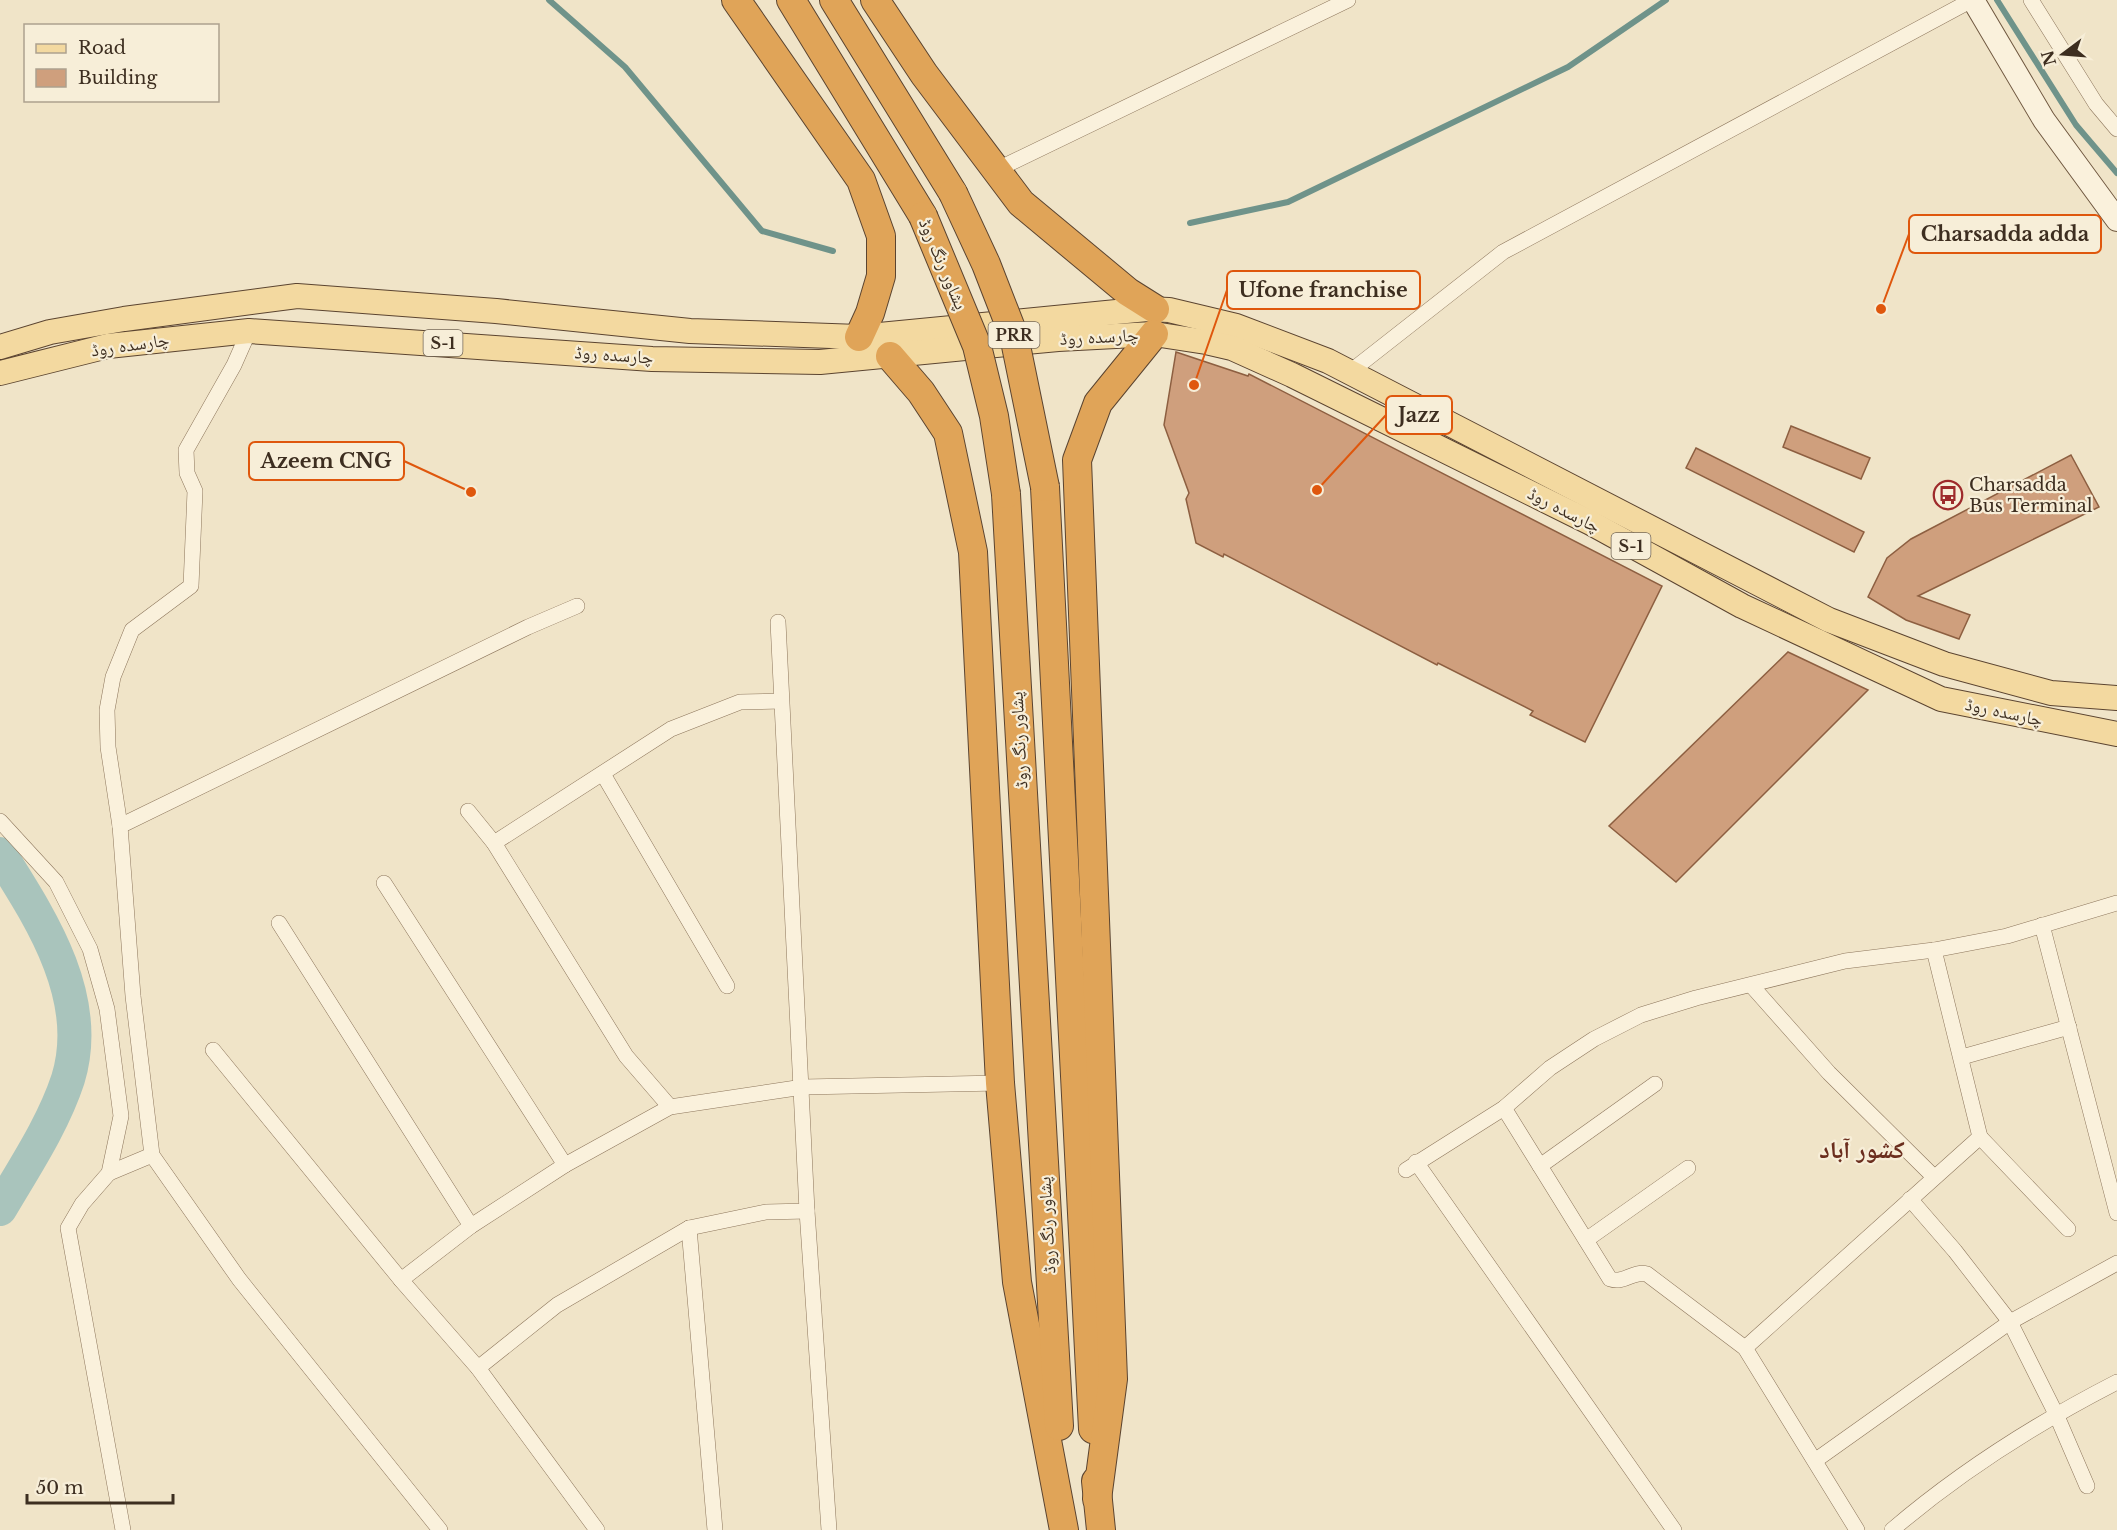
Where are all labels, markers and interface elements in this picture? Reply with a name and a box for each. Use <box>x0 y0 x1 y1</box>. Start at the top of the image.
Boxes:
legend <box>24 24 219 102</box>
north arrow <box>2033 24 2093 84</box>
text: Road <box>78 37 126 59</box>
text: N <box>2037 48 2060 68</box>
text: Building <box>78 67 157 89</box>
street label: پشاور رنگ روڈ <box>914 215 972 313</box>
callout: Charsadda adda <box>1909 215 2101 253</box>
text: Charsadda adda <box>1921 222 2090 246</box>
callout: Ufone franchise <box>1227 271 1420 309</box>
text: Ufone franchise <box>1238 278 1408 302</box>
road number: PRR <box>988 322 1040 348</box>
street label: چارسدہ روڈ <box>1059 324 1139 350</box>
street label: چارسدہ روڈ <box>90 329 170 361</box>
road number: S-1 <box>424 330 462 356</box>
street label: چارسدہ روڈ <box>574 341 654 369</box>
callout: Jazz <box>1386 396 1452 434</box>
text: Jazz <box>1394 403 1440 427</box>
callout: Azeem CNG <box>249 442 404 480</box>
text: Azeem CNG <box>260 449 392 473</box>
place label: Charsadda Bus Terminal <box>1969 474 2093 517</box>
bus stop icon: Charsadda Bus Terminal <box>1932 479 1964 511</box>
street label: چارسدہ روڈ <box>1524 482 1604 538</box>
road number: S-1 <box>1612 533 1650 559</box>
street label: پشاور رنگ روڈ <box>1005 691 1033 789</box>
street label: چارسدہ روڈ <box>1963 693 2045 731</box>
district label: کشور آباد <box>1819 1135 1905 1164</box>
street label: پشاور رنگ روڈ <box>1033 1176 1061 1274</box>
scale bar <box>27 1467 172 1505</box>
text: 50 m <box>36 1477 84 1499</box>

